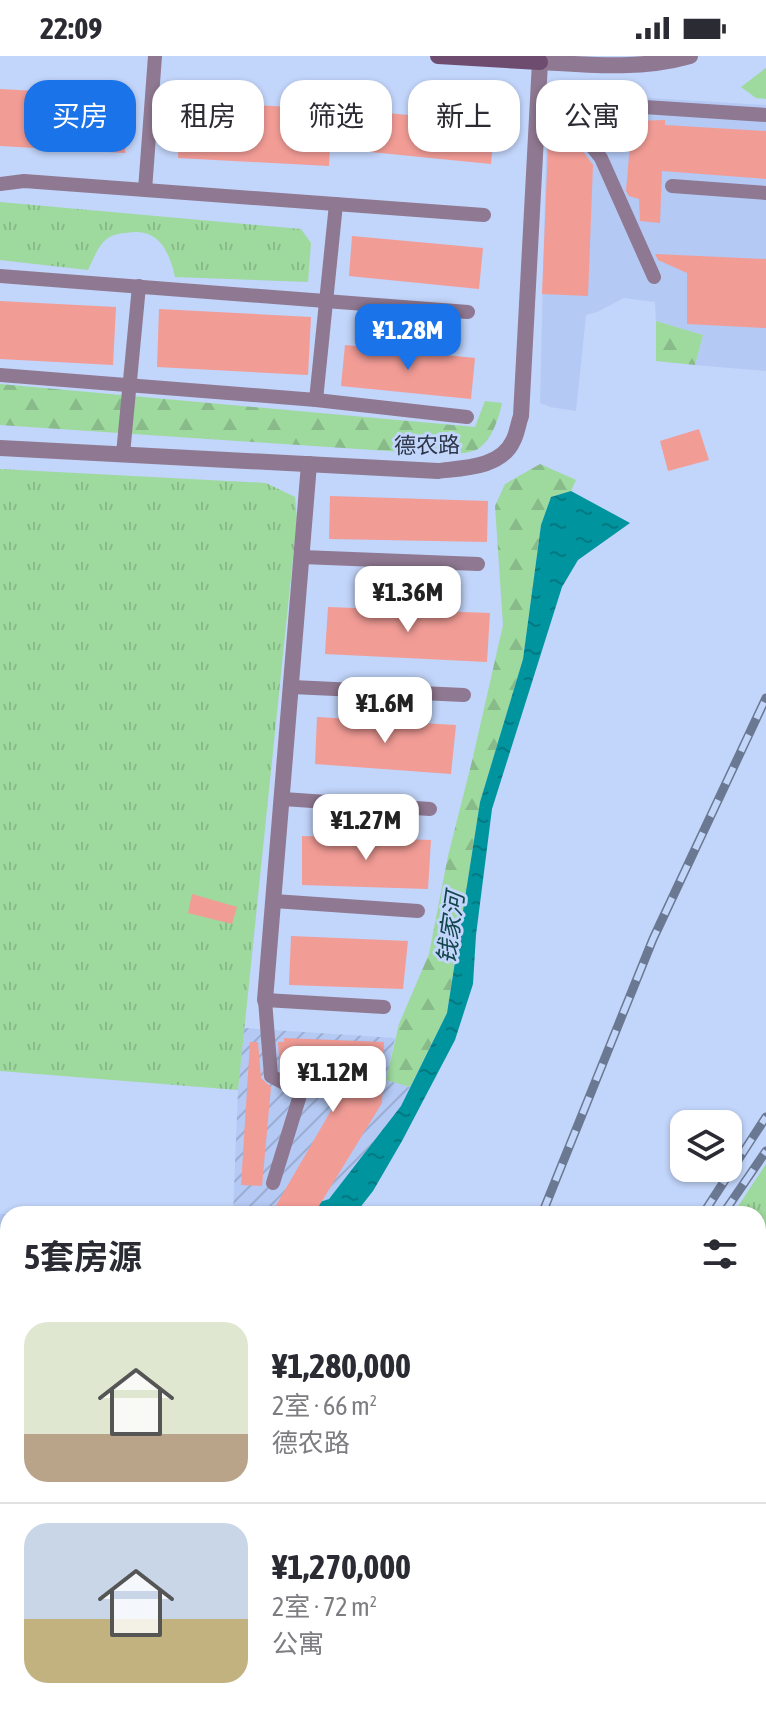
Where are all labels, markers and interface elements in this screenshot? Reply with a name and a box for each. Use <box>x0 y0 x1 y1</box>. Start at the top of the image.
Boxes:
text: 22:09 <box>40 11 102 45</box>
chip: 买房 <box>24 80 136 152</box>
chip: 租房 <box>152 80 264 152</box>
chip: 筛选 <box>280 80 392 152</box>
chip: 新上 <box>408 80 520 152</box>
chip: 公寓 <box>536 80 648 152</box>
pin: ¥1.28M <box>343 304 473 372</box>
text: ¥1.28M <box>373 315 443 345</box>
street label: 德农路 <box>394 431 460 459</box>
pin: ¥1.36M <box>343 566 473 634</box>
text: ¥1.36M <box>373 577 443 607</box>
pin: ¥1.6M <box>329 677 441 745</box>
text: ¥1.6M <box>356 688 414 718</box>
pin: ¥1.27M <box>301 794 431 862</box>
text: ¥1.27M <box>331 805 401 835</box>
water label: 钱家河 <box>432 886 469 965</box>
pin: ¥1.12M <box>268 1046 398 1114</box>
text: ¥1.12M <box>298 1057 368 1087</box>
map controls <box>670 1110 742 1182</box>
button: layers <box>670 1110 742 1182</box>
icon: filters <box>698 1232 742 1276</box>
text: 5套房源 <box>24 1237 142 1276</box>
text: ¥1,280,000 <box>272 1346 411 1385</box>
icon: home <box>88 1354 184 1450</box>
text: 2室 · 66 m² <box>272 1391 377 1421</box>
text: 德农路 <box>272 1428 350 1458</box>
text: ¥1,270,000 <box>272 1547 411 1586</box>
icon: home <box>88 1555 184 1651</box>
text: 2室 · 72 m² <box>272 1592 377 1622</box>
text: 公寓 <box>272 1629 324 1659</box>

